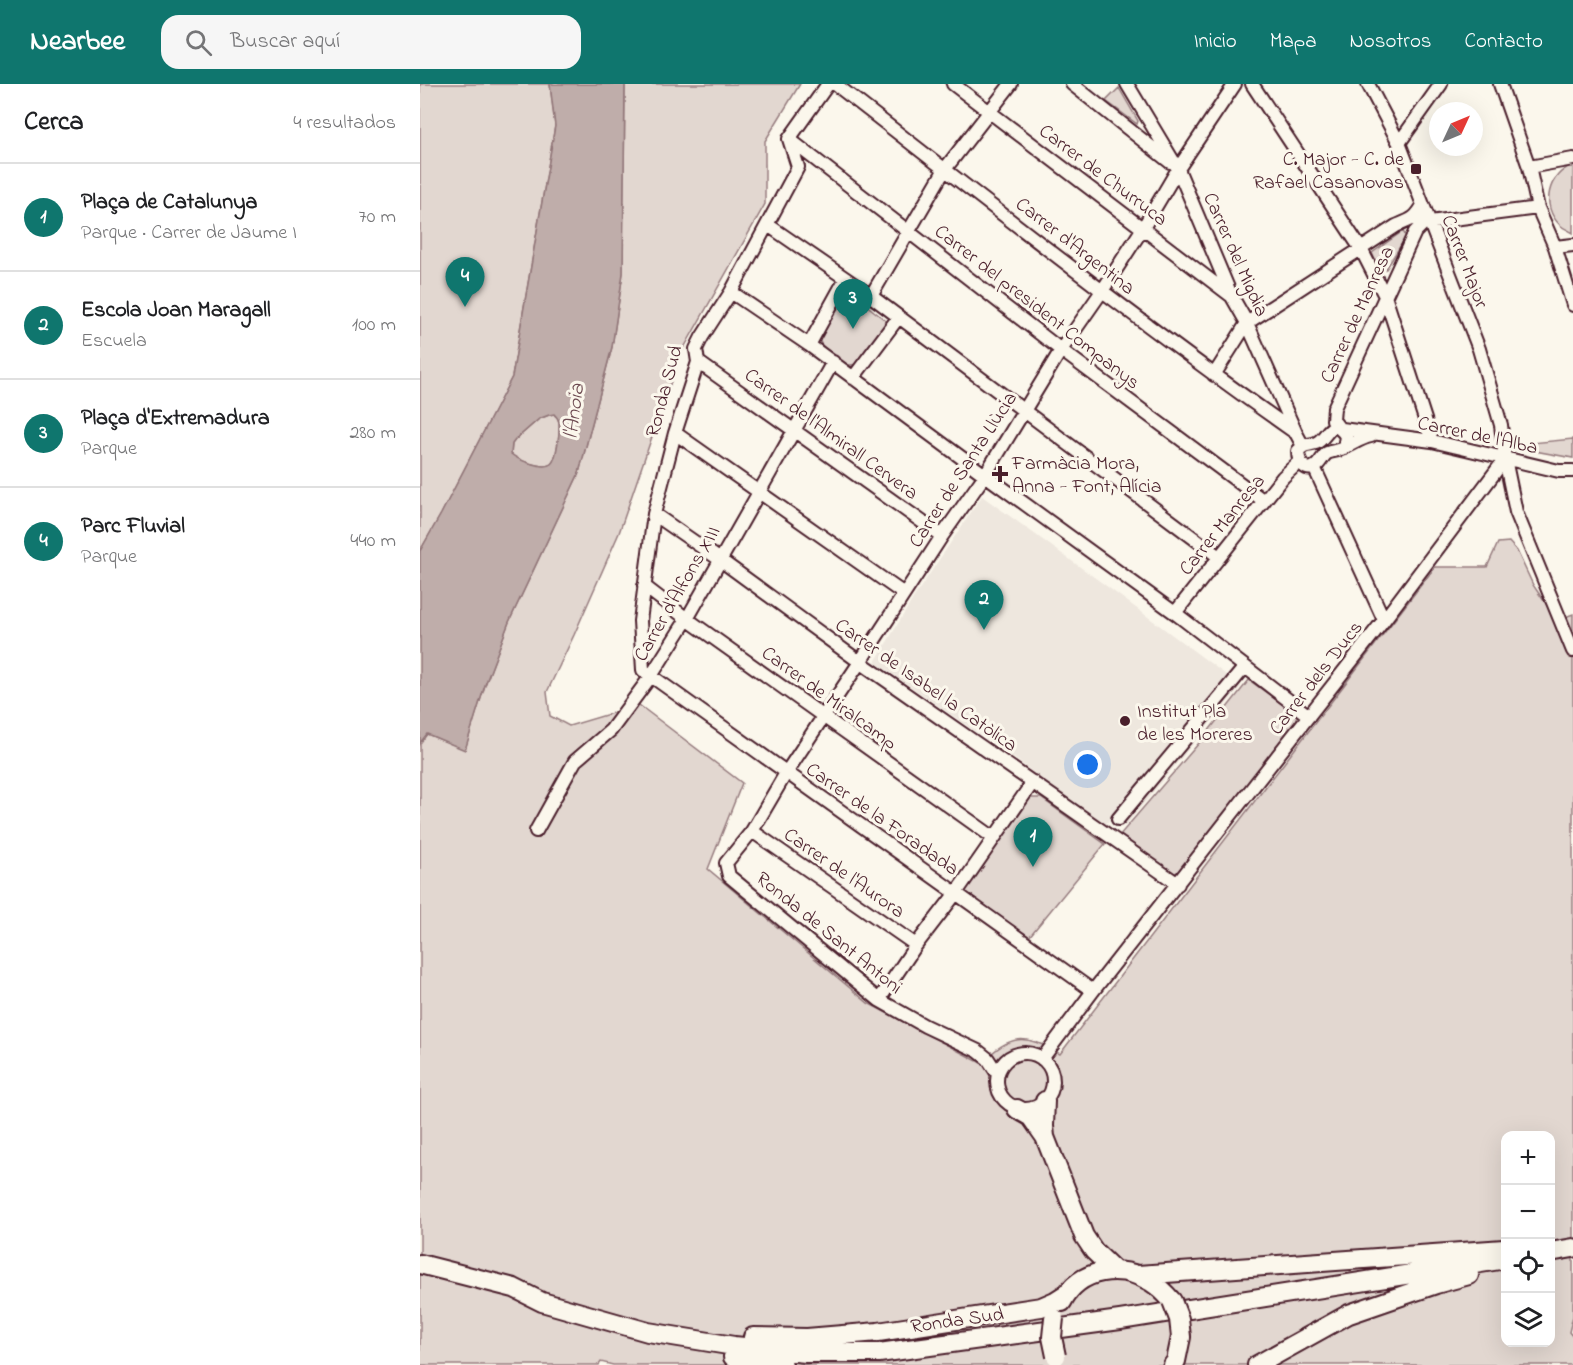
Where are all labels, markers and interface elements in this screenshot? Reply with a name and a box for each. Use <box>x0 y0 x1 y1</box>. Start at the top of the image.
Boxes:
search box <box>161 15 581 69</box>
text: Nearbee <box>30 22 125 63</box>
icon: search <box>182 26 215 59</box>
text: Buscar aquí <box>230 26 340 58</box>
text: Inicio <box>1194 27 1237 57</box>
text: Mapa <box>1270 27 1317 57</box>
text: Nosotros <box>1350 27 1432 57</box>
text: Contacto <box>1465 27 1543 57</box>
north arrow <box>1429 102 1483 156</box>
text: Cerca <box>24 104 84 142</box>
text: 4 resultados <box>293 109 396 138</box>
street label: Carrer de Churruca <box>1032 118 1173 234</box>
place label: C. Major - C. de Rafael Casanovas <box>1253 146 1404 198</box>
marker: C. Major - C. de Rafael Casanovas <box>1409 162 1423 176</box>
text: Plaça de Catalunya <box>81 187 257 219</box>
street label: Carrer del Migdia <box>1193 188 1275 322</box>
street label: Carrer d'Argentina <box>1008 191 1141 304</box>
text: 1 <box>40 203 47 232</box>
text: 70 m <box>359 203 396 232</box>
street label: Carrer Major <box>1433 211 1495 314</box>
street label: Carrer del president Companys <box>927 218 1146 398</box>
text: Parque · Carrer de Jaume I <box>81 219 297 248</box>
street label: Carrer de Manresa <box>1314 242 1403 388</box>
pin: 4 <box>446 258 484 307</box>
pin: 3 <box>834 280 872 329</box>
text: Escola Joan Maragall <box>81 295 271 327</box>
text: 2 <box>39 311 48 340</box>
text: 100 m <box>352 311 396 340</box>
text: Escuela <box>81 327 147 356</box>
street label: Ronda Sud <box>639 343 692 441</box>
street label: Carrer de l'Almirall Cervera <box>737 362 924 508</box>
water label: l'Anoia <box>557 381 593 440</box>
street label: Carrer de Santa Llùcia <box>903 387 1026 554</box>
text: Plaça d'Extremadura <box>81 403 270 435</box>
street label: Carrer de l'Alba <box>1415 410 1540 463</box>
text: 3 <box>39 419 48 448</box>
text: 280 m <box>349 419 396 448</box>
text: Parque <box>81 435 137 464</box>
place label: Farmàcia Mora, Anna - Font, Alícia <box>1011 450 1161 502</box>
marker: Farmàcia Mora, Anna - Font, Alícia <box>993 467 1007 481</box>
street label: Carrer Manresa <box>1173 469 1273 583</box>
text: Parc Fluvial <box>81 511 185 543</box>
street label: Carrer d'Alfons XIII <box>627 521 729 668</box>
text: 4 <box>39 527 48 556</box>
text: 440 m <box>350 527 396 556</box>
text: Parque <box>81 543 137 572</box>
pin: 2 <box>964 580 1004 630</box>
street label: Carrer de Isabel la Catòlica <box>828 612 1023 760</box>
street label: Carrer dels Ducs <box>1263 615 1371 742</box>
street label: Carrer de Miralcamp <box>755 640 903 758</box>
place label: Institut Pla de les Moreres <box>1137 698 1253 750</box>
marker: Institut Pla de les Moreres <box>1118 714 1132 728</box>
your location <box>1073 750 1102 779</box>
street label: Carrer de la Foradada <box>799 756 964 884</box>
pin: 1 <box>1014 818 1052 867</box>
street label: Carrer de l'Aurora <box>777 821 910 927</box>
street label: Ronda de Sant Antoni <box>749 866 908 1002</box>
map controls <box>1501 1131 1555 1347</box>
button: + <box>1501 1131 1555 1185</box>
button: − <box>1501 1185 1555 1239</box>
button: locate <box>1501 1239 1555 1293</box>
button: layers <box>1501 1293 1555 1347</box>
street label: Ronda Sud <box>909 1301 1006 1342</box>

